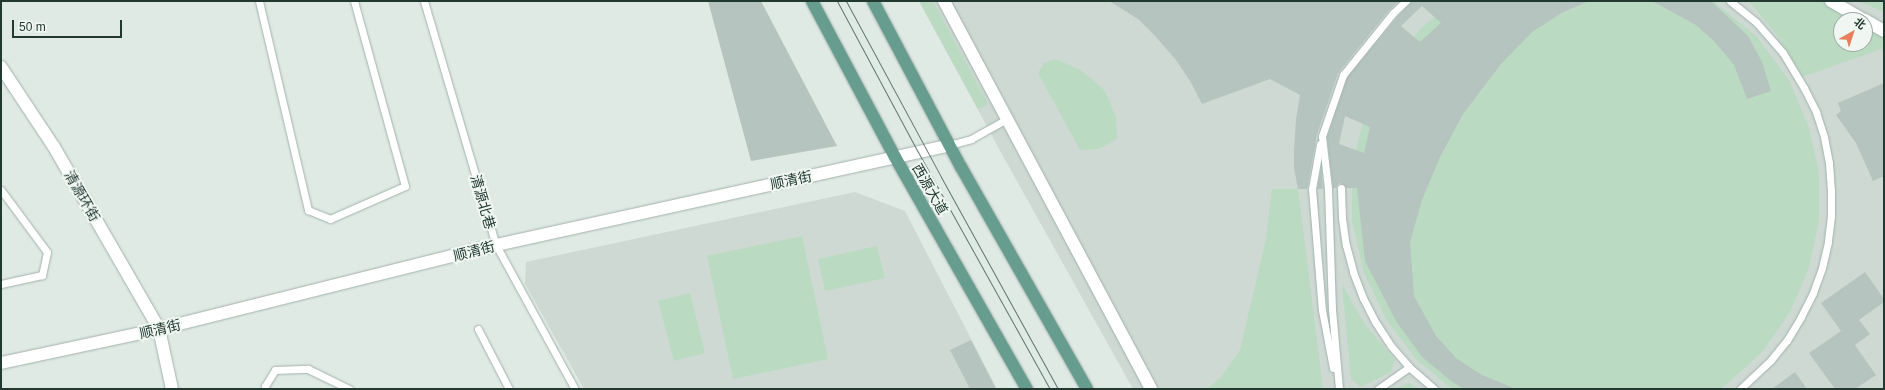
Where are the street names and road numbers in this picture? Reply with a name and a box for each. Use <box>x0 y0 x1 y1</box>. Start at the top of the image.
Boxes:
street label: 西源大道 <box>909 161 951 217</box>
street label: 顺清街 <box>769 167 813 193</box>
street label: 清源环街 <box>61 168 103 224</box>
street label: 清源北巷 <box>467 173 499 231</box>
street label: 顺清街 <box>452 238 496 264</box>
street label: 顺清街 <box>138 316 182 342</box>

